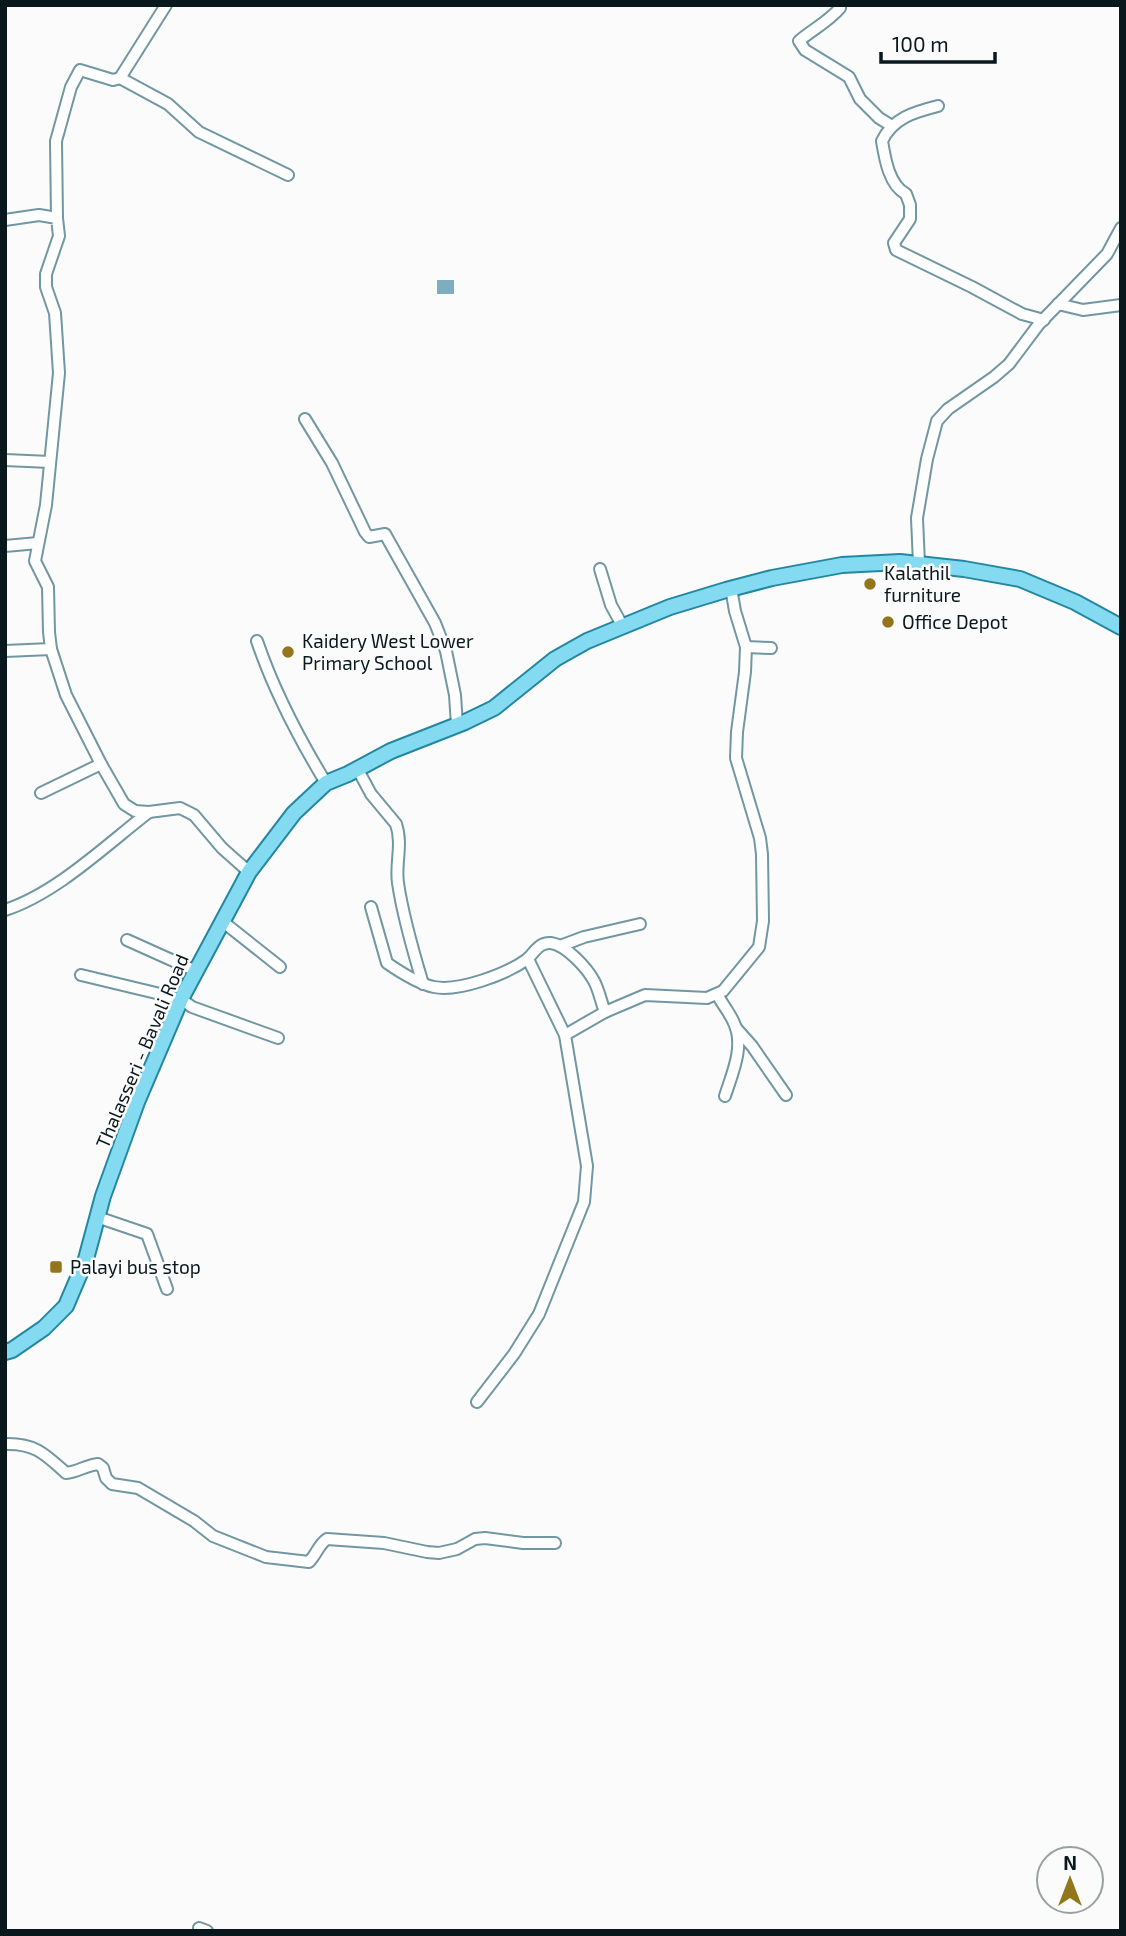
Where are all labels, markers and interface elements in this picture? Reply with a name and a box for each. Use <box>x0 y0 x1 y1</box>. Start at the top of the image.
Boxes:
scale bar <box>881 21 995 65</box>
text: 100 m <box>892 31 949 56</box>
place label: Kalathil furniture <box>884 561 961 606</box>
marker: Kalathil furniture <box>862 576 878 592</box>
place label: Office Depot <box>902 610 1008 633</box>
marker: Office Depot <box>880 614 896 630</box>
place label: Kaidery West Lower Primary School <box>302 629 474 674</box>
marker: Kaidery West Lower Primary School <box>280 644 296 660</box>
street label: Thalasseri - Bavali Road <box>90 950 193 1151</box>
place label: Palayi bus stop <box>70 1255 201 1278</box>
marker: Palayi bus stop <box>48 1259 64 1275</box>
north arrow <box>1035 1845 1105 1915</box>
text: N <box>1063 1851 1077 1874</box>

